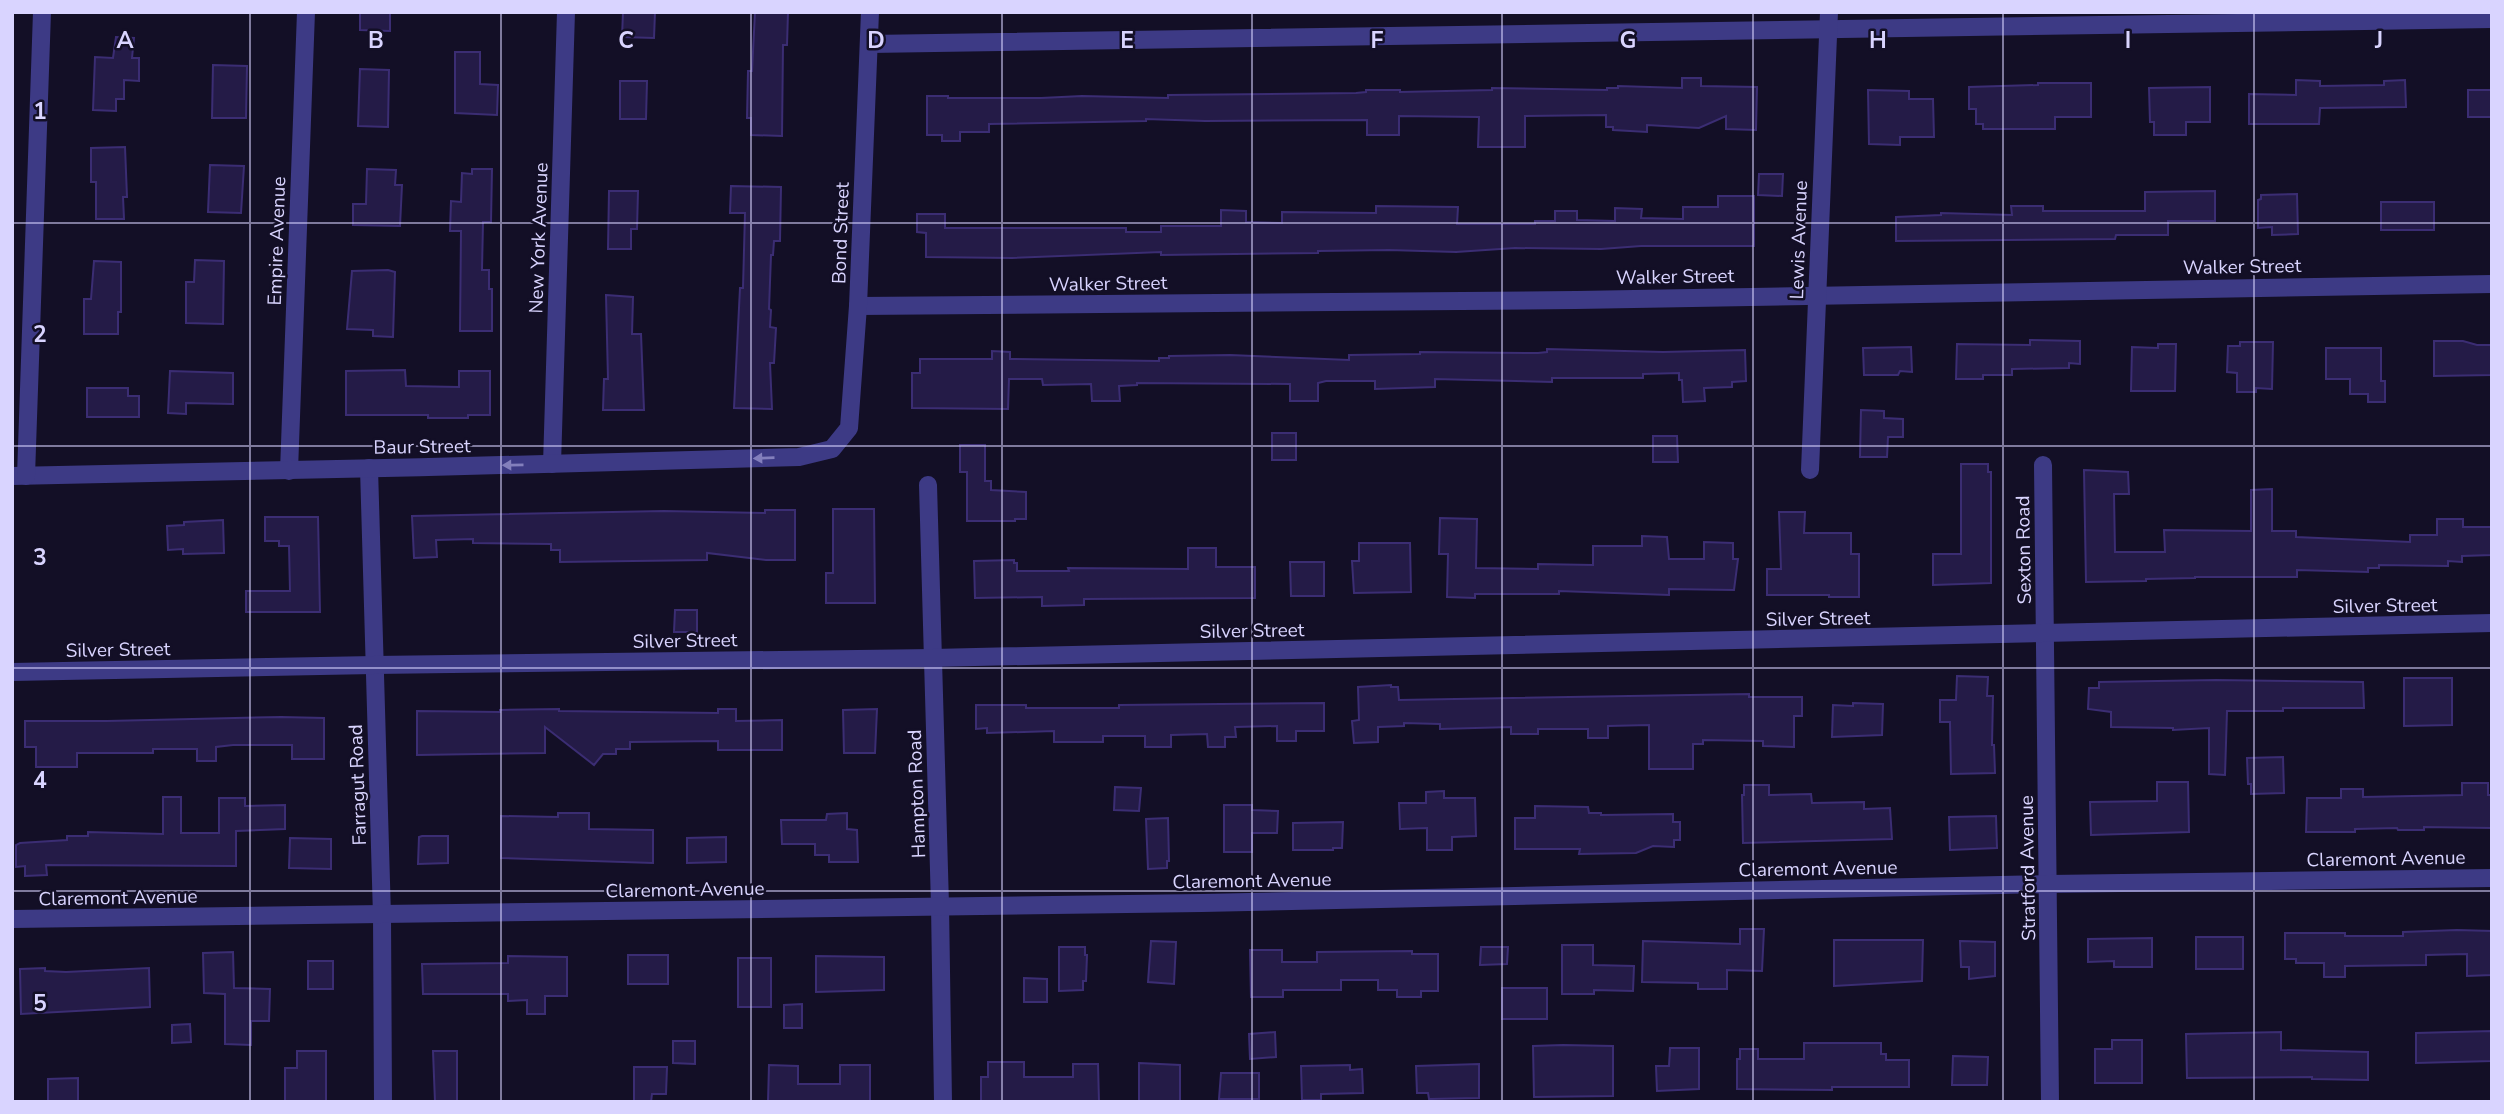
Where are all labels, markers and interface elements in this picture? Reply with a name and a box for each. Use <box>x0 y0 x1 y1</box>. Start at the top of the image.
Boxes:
text: A <box>116 25 134 56</box>
text: B <box>368 25 384 56</box>
text: C <box>618 25 634 56</box>
text: D <box>867 25 885 56</box>
text: E <box>1120 25 1134 56</box>
text: F <box>1371 25 1384 56</box>
text: G <box>1620 25 1636 56</box>
text: H <box>1869 25 1887 56</box>
text: I <box>2125 25 2131 56</box>
text: J <box>2374 25 2383 56</box>
text: 1 <box>33 96 47 127</box>
street label: New York Avenue <box>523 162 555 314</box>
street label: Empire Avenue <box>262 176 292 306</box>
street label: Lewis Avenue <box>1784 180 1814 300</box>
street label: Bond Street <box>826 181 856 284</box>
street label: Walker Street <box>2183 253 2302 281</box>
street label: Walker Street <box>1616 263 1735 291</box>
street label: Walker Street <box>1049 270 1168 298</box>
text: 2 <box>33 319 47 350</box>
street label: Baur Street <box>373 433 471 461</box>
one-way arrow <box>753 452 775 464</box>
one-way arrow <box>501 459 523 471</box>
street label: Sexton Road <box>2010 495 2038 605</box>
text: 3 <box>33 542 47 573</box>
street label: Silver Street <box>2332 592 2438 620</box>
street label: Silver Street <box>1765 605 1871 633</box>
street label: Silver Street <box>1199 617 1305 645</box>
street label: Silver Street <box>632 627 738 655</box>
street label: Silver Street <box>65 636 171 664</box>
street label: Farragut Road <box>343 724 373 846</box>
street label: Hampton Road <box>902 729 932 859</box>
text: 4 <box>33 765 47 796</box>
street label: Stratford Avenue <box>2014 795 2042 941</box>
street label: Claremont Avenue <box>2306 845 2466 873</box>
street label: Claremont Avenue <box>1738 855 1898 883</box>
street label: Claremont Avenue <box>1172 867 1332 895</box>
street label: Claremont Avenue <box>605 876 765 904</box>
street label: Claremont Avenue <box>38 884 198 912</box>
text: 5 <box>33 988 47 1019</box>

